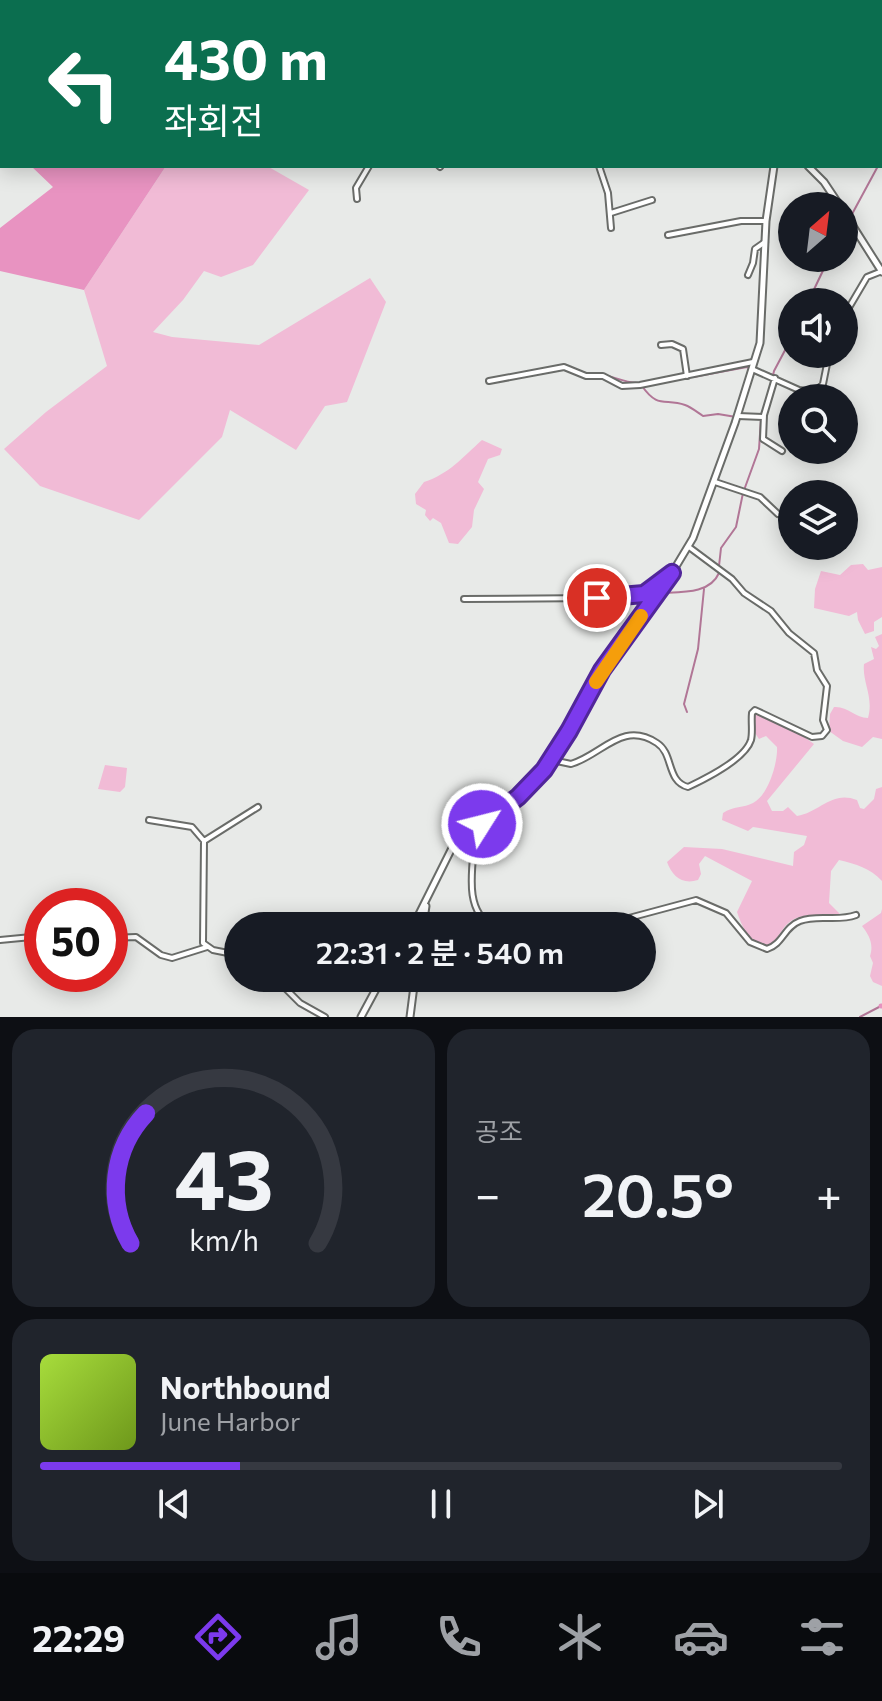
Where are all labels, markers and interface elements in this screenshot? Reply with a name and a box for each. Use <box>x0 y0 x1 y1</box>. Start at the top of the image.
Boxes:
text: 430 m <box>164 23 328 92</box>
icon: left <box>32 32 136 136</box>
text: 좌회전 <box>164 97 263 141</box>
north arrow <box>778 192 858 272</box>
map controls <box>778 192 858 560</box>
button: sound <box>778 288 858 368</box>
button: search <box>778 384 858 464</box>
button: layers <box>778 480 858 560</box>
pin <box>563 564 631 632</box>
icon: arrive <box>575 576 619 620</box>
position arrow <box>440 782 524 866</box>
speed limit sign: 50 <box>24 888 128 992</box>
text: 22:31 · 2 분 · 540 m <box>316 933 564 970</box>
text: 공조 <box>475 1115 523 1146</box>
text: 43 <box>174 1125 273 1227</box>
text: 20.5° <box>582 1156 734 1229</box>
text: − <box>475 1166 500 1220</box>
text: + <box>816 1166 842 1220</box>
text: km/h <box>189 1222 258 1257</box>
text: Northbound <box>160 1368 331 1405</box>
text: June Harbor <box>160 1405 300 1436</box>
icon: previous <box>152 1482 196 1526</box>
icon: pause <box>419 1482 463 1526</box>
icon: next <box>686 1482 730 1526</box>
icon: directions <box>190 1609 246 1665</box>
icon: music <box>311 1609 367 1665</box>
icon: phone <box>431 1609 487 1665</box>
icon: climate <box>552 1609 608 1665</box>
icon: car <box>673 1609 729 1665</box>
icon: filters <box>794 1609 850 1665</box>
text: 22:29 <box>32 1615 125 1659</box>

